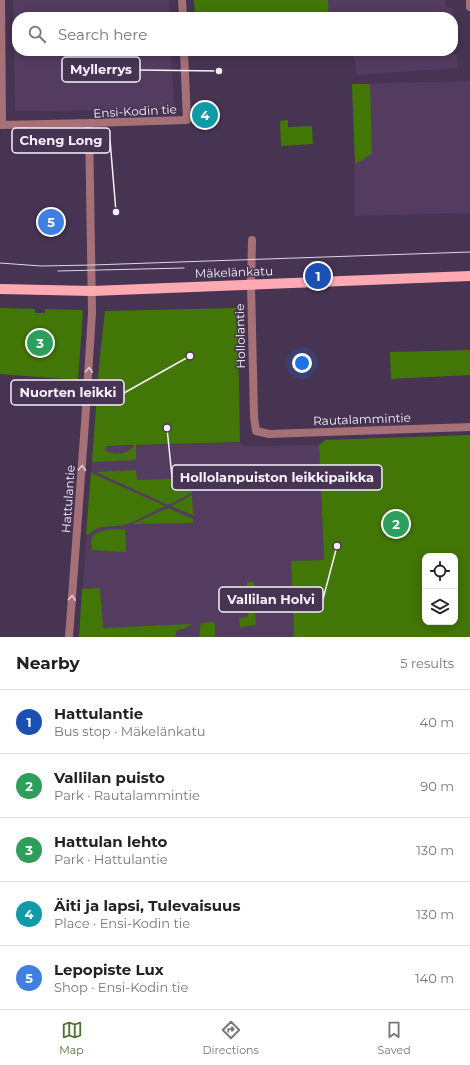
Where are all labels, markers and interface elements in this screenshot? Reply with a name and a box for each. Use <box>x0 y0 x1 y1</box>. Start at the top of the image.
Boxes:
search box <box>12 12 458 56</box>
icon: search <box>26 23 48 45</box>
text: Search here <box>58 25 147 44</box>
callout: Myllerrys <box>62 57 140 82</box>
text: Myllerrys <box>70 61 132 77</box>
pin: 4 <box>192 100 218 130</box>
street label: Ensi-Kodin tie <box>93 101 177 121</box>
callout: Cheng Long <box>12 128 110 153</box>
text: Cheng Long <box>20 132 102 148</box>
pin: 5 <box>38 207 64 237</box>
pin: 1 <box>305 261 331 291</box>
street label: Mäkelänkatu <box>195 263 273 281</box>
street label: Hollolantie <box>232 303 248 369</box>
pin: 3 <box>27 328 53 358</box>
your location <box>292 353 312 373</box>
one-way arrow <box>84 367 93 373</box>
callout: Nuorten leikki <box>11 380 124 405</box>
text: Nuorten leikki <box>19 384 117 400</box>
street label: Rautalammintie <box>313 410 411 428</box>
street label: Hattulantie <box>58 464 78 534</box>
one-way arrow <box>78 465 87 471</box>
callout: Hollolanpuiston leikkipaikka <box>172 465 382 490</box>
text: Hollolanpuiston leikkipaikka <box>180 469 374 485</box>
pin: 2 <box>383 509 409 539</box>
map controls <box>422 553 458 625</box>
button: locate <box>422 553 458 589</box>
callout: Vallilan Holvi <box>219 587 323 612</box>
button: layers <box>422 589 458 625</box>
text: Vallilan Holvi <box>226 591 315 607</box>
one-way arrow <box>68 595 77 601</box>
text: Nearby <box>16 653 80 673</box>
text: 5 results <box>400 655 454 671</box>
text: Hattulantie <box>54 704 143 723</box>
text: 1 <box>26 714 32 730</box>
text: 40 m <box>420 714 454 730</box>
text: Bus stop · Mäkelänkatu <box>54 723 205 739</box>
text: Vallilan puisto <box>54 768 165 787</box>
text: 2 <box>25 778 33 794</box>
text: 90 m <box>420 778 454 794</box>
text: Park · Rautalammintie <box>54 787 200 803</box>
text: Hattulan lehto <box>54 832 167 851</box>
text: 3 <box>25 842 33 858</box>
text: 130 m <box>416 842 454 858</box>
text: Park · Hattulantie <box>54 851 168 867</box>
text: Äiti ja lapsi, Tulevaisuus <box>54 896 240 915</box>
text: 4 <box>25 906 33 922</box>
text: 130 m <box>416 906 454 922</box>
text: Place · Ensi-Kodin tie <box>54 915 190 931</box>
text: Lepopiste Lux <box>54 960 164 979</box>
text: 5 <box>25 970 33 986</box>
text: 140 m <box>415 970 454 986</box>
text: Shop · Ensi-Kodin tie <box>54 979 188 995</box>
tab: Map <box>59 1019 84 1057</box>
tab: Directions <box>203 1019 259 1057</box>
tab: Saved <box>378 1019 411 1057</box>

